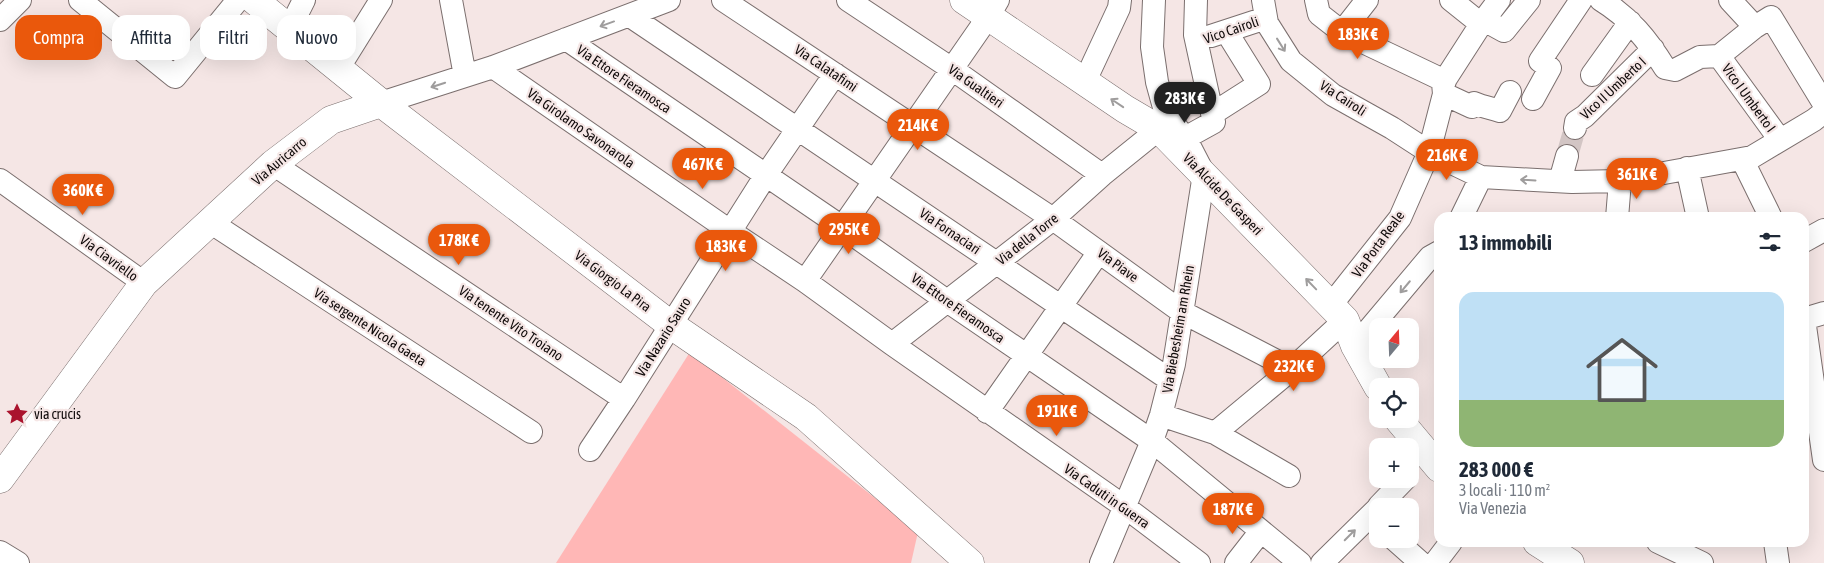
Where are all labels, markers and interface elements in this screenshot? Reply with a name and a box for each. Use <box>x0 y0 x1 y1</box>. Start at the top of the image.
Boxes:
street label: Vico Cairoli <box>1201 13 1261 47</box>
chip: Compra <box>15 15 102 60</box>
chip: Affitta <box>112 15 190 60</box>
chip: Filtri <box>200 15 267 60</box>
chip: Nuovo <box>277 15 356 60</box>
pin: 183K € <box>1317 18 1399 60</box>
one-way arrow <box>600 20 615 29</box>
text: 183K € <box>1338 25 1378 43</box>
one-way arrow <box>1276 37 1286 51</box>
street label: Via Calatafimi <box>791 41 861 95</box>
street label: Via Ettore Fieramosca <box>574 42 674 116</box>
street label: Vico II Umberto I <box>1577 53 1649 123</box>
street label: Via Gualtieri <box>945 61 1007 111</box>
street label: Vico I Umberto I <box>1719 61 1779 135</box>
street label: Via Cairoli <box>1317 77 1369 119</box>
one-way arrow <box>430 80 446 90</box>
pin: 283K € <box>1144 82 1226 124</box>
street label: Via Girolamo Savonarola <box>524 85 638 171</box>
text: 283K € <box>1165 89 1205 107</box>
one-way arrow <box>1110 98 1124 108</box>
pin: 214K € <box>877 108 959 151</box>
text: 214K € <box>898 116 938 134</box>
street label: Via Auricarro <box>249 134 309 188</box>
pin: 216K € <box>1406 138 1488 181</box>
text: 216K € <box>1427 146 1467 164</box>
pin: 467K € <box>662 148 744 190</box>
street label: Via Alcide De Gasperi <box>1180 150 1266 238</box>
text: 467K € <box>683 155 723 173</box>
pin: 361K € <box>1596 158 1678 200</box>
text: 361K € <box>1617 165 1657 183</box>
pin: 360K € <box>42 174 124 216</box>
one-way arrow <box>1520 175 1536 184</box>
text: 360K € <box>63 181 103 199</box>
street label: Via Fornaciari <box>916 205 984 257</box>
street label: Via Porta Reale <box>1349 208 1407 280</box>
street label: Via della Torre <box>993 210 1061 268</box>
pin: 295K € <box>808 212 890 255</box>
text: 295K € <box>829 220 869 238</box>
pin: 178K € <box>418 224 500 266</box>
icon: filters <box>1756 228 1784 256</box>
pin: 183K € <box>685 230 767 272</box>
text: 13 immobili <box>1459 230 1552 254</box>
text: 178K € <box>439 231 479 249</box>
street label: Via Ciavriello <box>77 232 141 284</box>
text: 183K € <box>706 237 746 255</box>
street label: Via Piave <box>1094 245 1142 285</box>
street label: Via Giorgio La Pira <box>572 247 654 315</box>
street label: Via Biebesheim am Rhein <box>1159 264 1197 394</box>
street label: Via Ettore Fieramosca <box>908 270 1008 346</box>
one-way arrow <box>1306 279 1318 291</box>
one-way arrow <box>1399 280 1411 293</box>
street label: Via tenente Vito Troiano <box>456 282 566 364</box>
street label: Via sergente Nicola Gaeta <box>311 285 429 369</box>
street label: Via Nazario Sauro <box>632 294 694 380</box>
north arrow <box>1369 318 1419 368</box>
map controls <box>1369 318 1419 548</box>
icon: home <box>1577 325 1667 415</box>
pin: 232K € <box>1253 350 1335 392</box>
text: 232K € <box>1274 357 1314 375</box>
button: locate <box>1369 378 1419 428</box>
pin: 191K € <box>1016 394 1098 437</box>
place icon: via crucis <box>4 401 30 427</box>
text: 191K € <box>1037 402 1077 420</box>
place label: via crucis <box>34 406 81 422</box>
button: + <box>1369 438 1419 488</box>
text: 283 000 € <box>1459 457 1533 481</box>
street label: Via Caduti in Guerra <box>1061 461 1153 531</box>
text: 3 locali · 110 m² <box>1459 481 1550 499</box>
pin: 187K € <box>1192 492 1274 535</box>
button: − <box>1369 498 1419 548</box>
text: Via Venezia <box>1459 499 1527 517</box>
text: 187K € <box>1213 500 1253 518</box>
one-way arrow <box>1344 529 1356 542</box>

